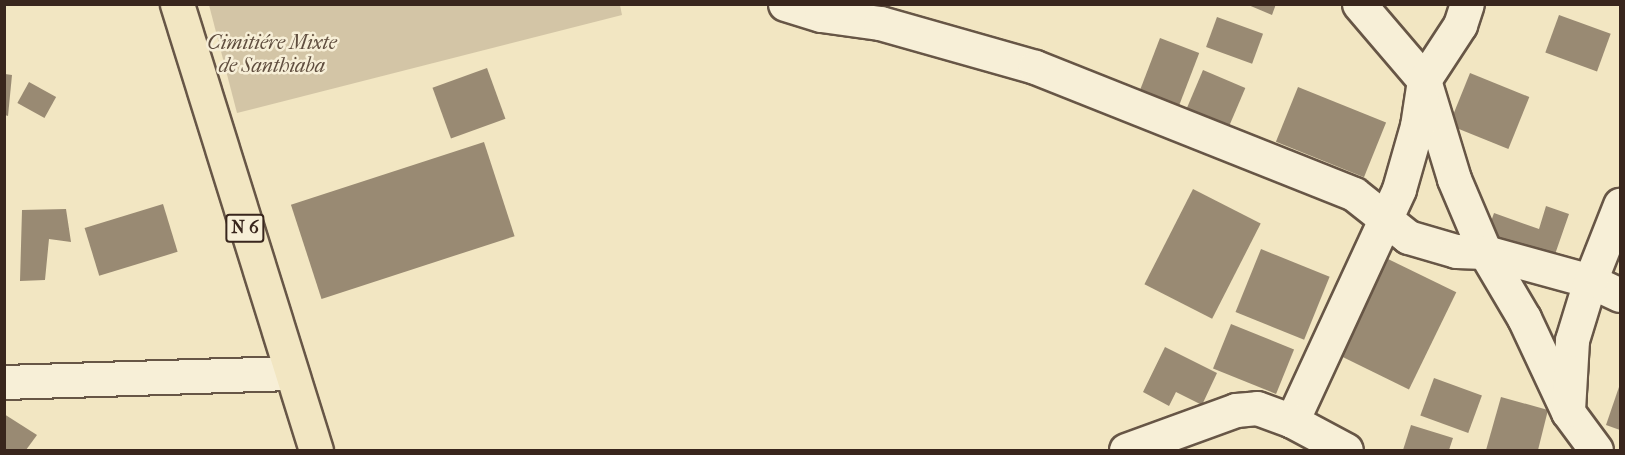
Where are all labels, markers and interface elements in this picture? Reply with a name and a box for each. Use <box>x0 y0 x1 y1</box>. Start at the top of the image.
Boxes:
park label: Cimitiére Mixte de Santhiaba <box>207 30 337 77</box>
road number: N 6 <box>224 213 266 243</box>

